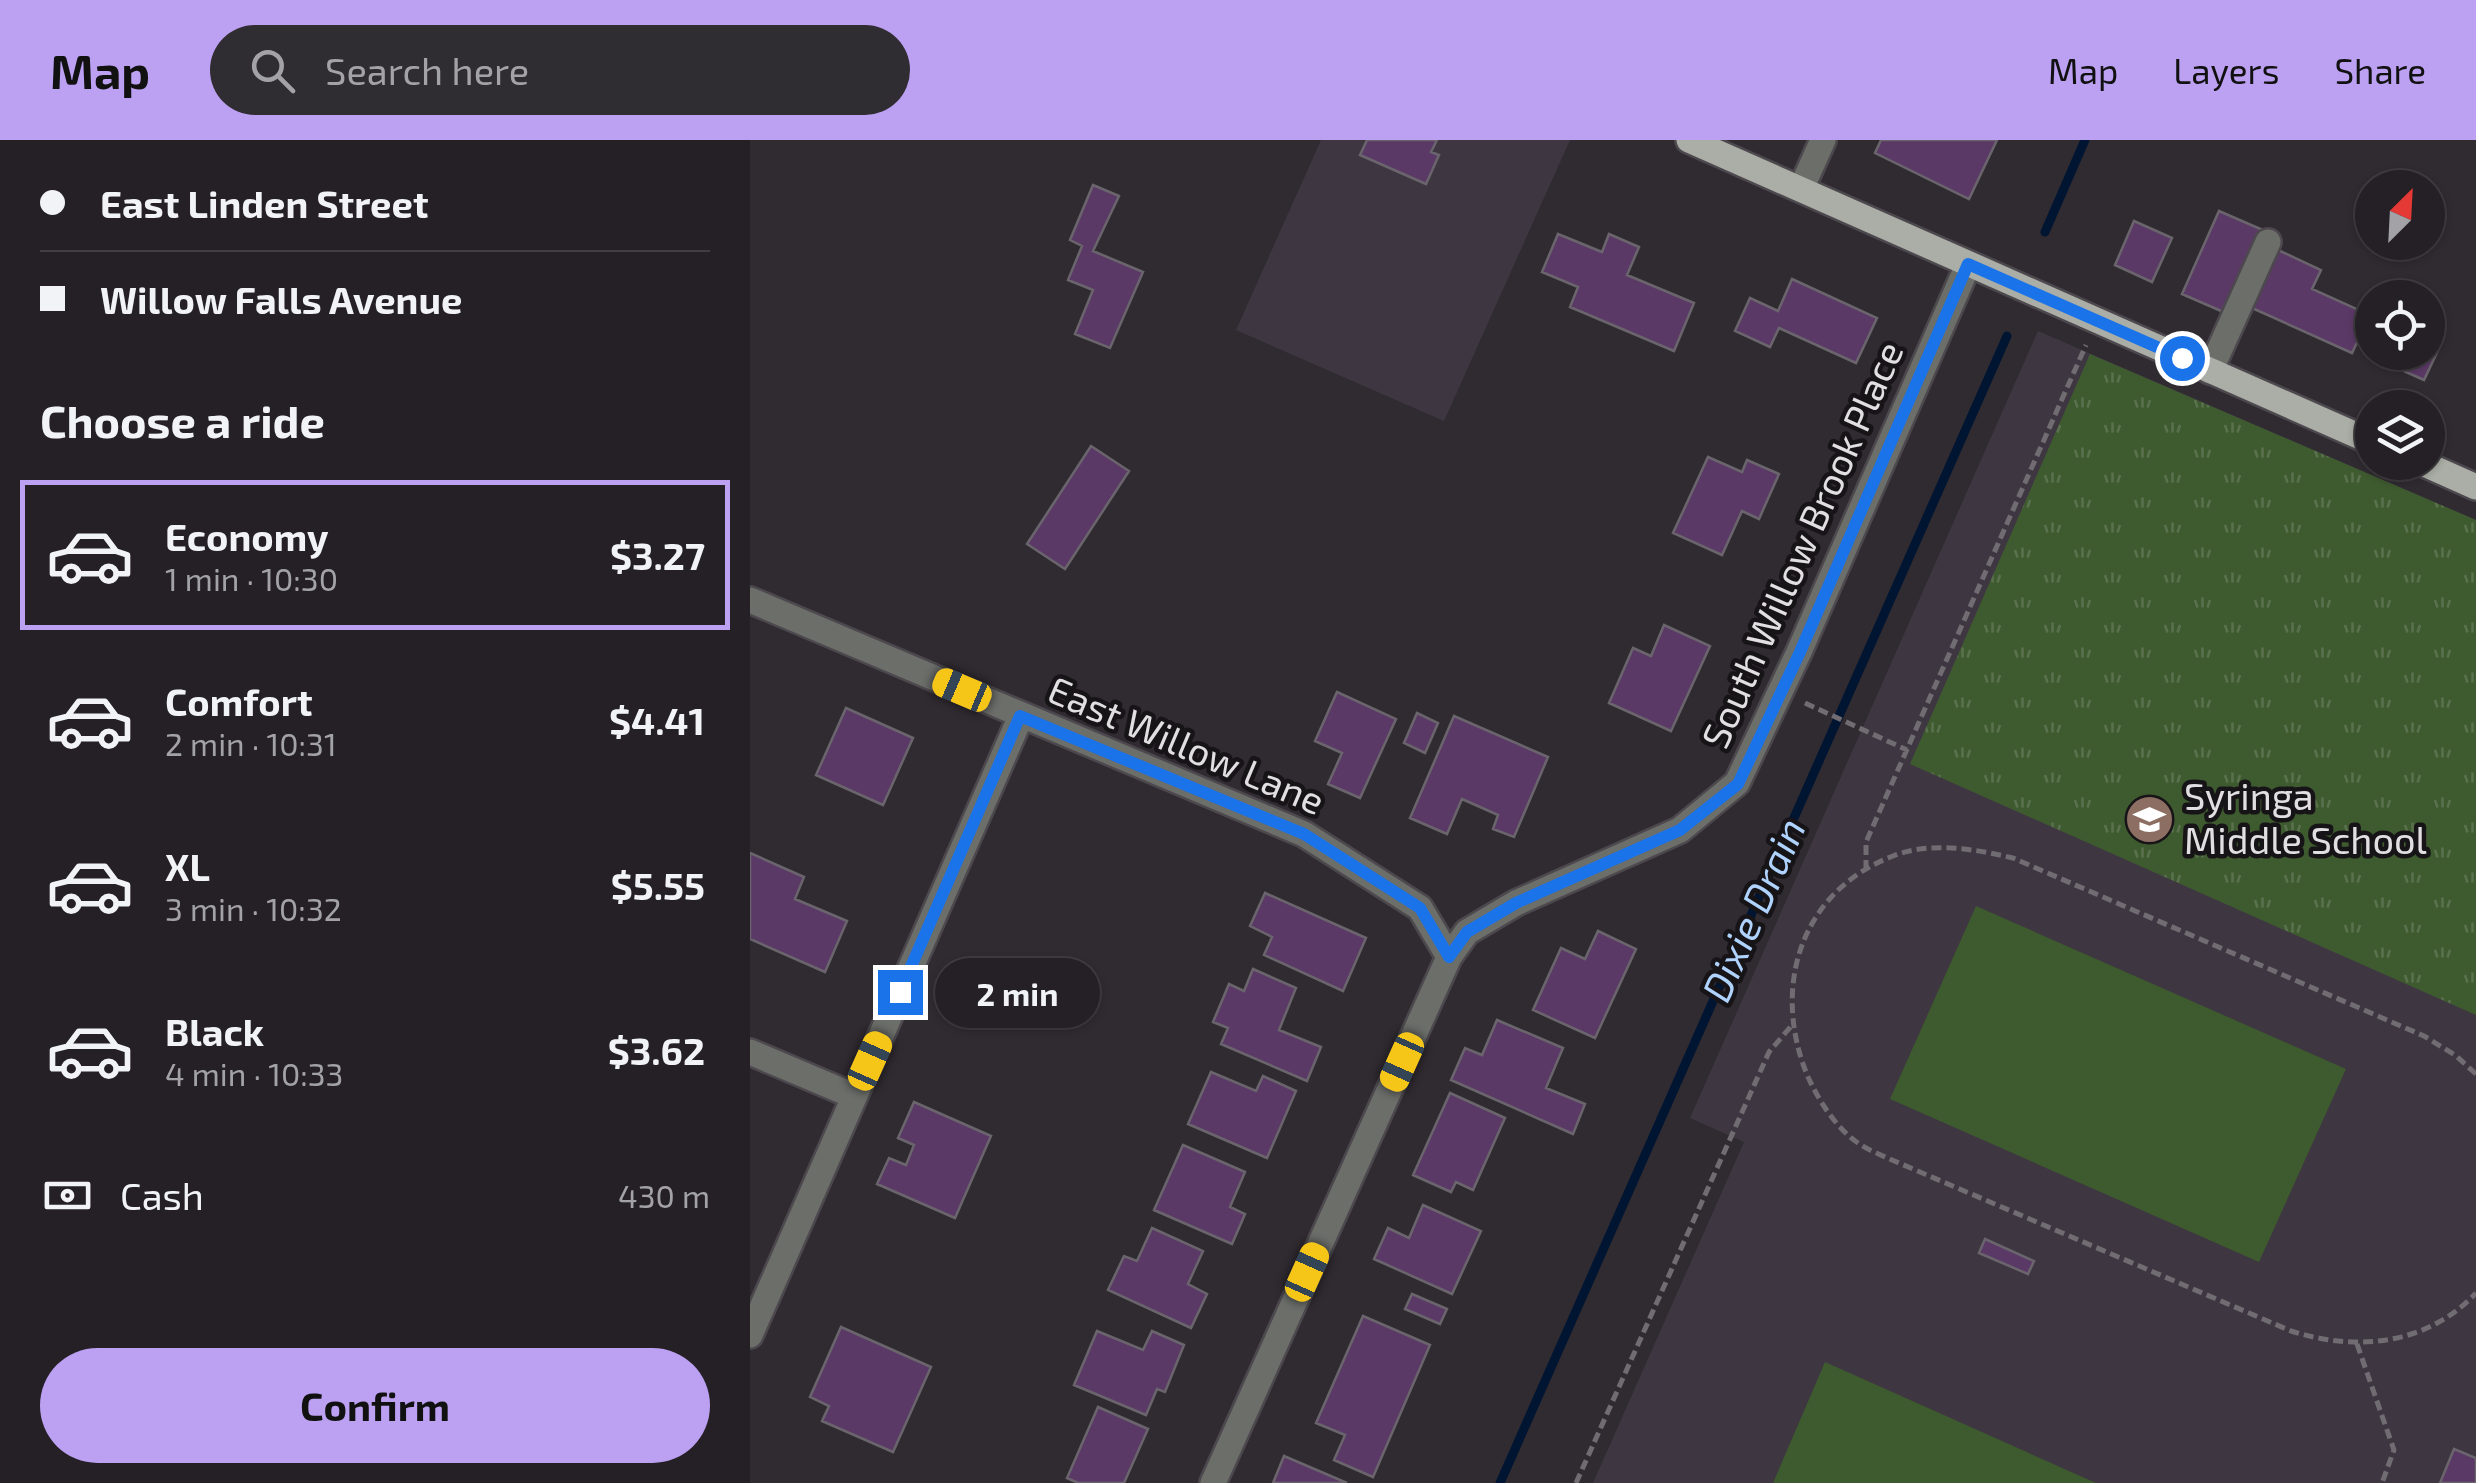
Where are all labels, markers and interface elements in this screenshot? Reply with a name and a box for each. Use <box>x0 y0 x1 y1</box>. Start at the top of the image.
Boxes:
search box <box>210 25 910 115</box>
text: Map <box>50 41 150 99</box>
icon: search <box>245 43 300 98</box>
text: Search here <box>325 47 529 93</box>
text: Map <box>2048 49 2118 91</box>
text: Layers <box>2173 49 2279 91</box>
text: Share <box>2334 49 2426 91</box>
north arrow <box>2355 170 2445 260</box>
map controls <box>2355 170 2445 480</box>
text: East Linden Street <box>100 180 429 226</box>
text: Willow Falls Avenue <box>100 276 462 322</box>
button: locate <box>2355 280 2445 370</box>
street label: South Willow Brook Place <box>1691 334 1912 754</box>
route start <box>2160 336 2205 381</box>
button: layers <box>2355 390 2445 480</box>
text: Choose a ride <box>40 393 325 447</box>
icon: car <box>45 510 135 600</box>
text: Economy <box>165 513 329 559</box>
text: $3.27 <box>610 532 705 578</box>
text: 1 min · 10:30 <box>165 559 338 597</box>
car <box>929 664 995 716</box>
street label: East Willow Lane <box>1042 665 1332 823</box>
icon: car <box>45 675 135 765</box>
text: Comfort <box>165 678 313 724</box>
text: $4.41 <box>609 697 705 743</box>
text: 2 min · 10:31 <box>165 724 337 762</box>
place label: Syringa Middle School <box>2184 772 2427 862</box>
school or university icon: Syringa Middle School <box>2123 793 2175 845</box>
water label: Dixie Drain <box>1690 810 1814 1008</box>
icon: car <box>45 840 135 930</box>
text: XL <box>165 843 210 889</box>
text: $5.55 <box>611 862 705 908</box>
text: 3 min · 10:32 <box>165 889 342 927</box>
callout: 2 min <box>935 957 1100 1027</box>
route end <box>878 970 923 1015</box>
text: 2 min <box>977 974 1058 1012</box>
icon: car <box>45 1005 135 1095</box>
text: Black <box>165 1008 264 1054</box>
text: $3.62 <box>608 1027 705 1073</box>
car <box>844 1027 896 1095</box>
car <box>1376 1028 1428 1096</box>
text: 4 min · 10:33 <box>165 1054 343 1092</box>
icon: cash <box>40 1168 95 1223</box>
text: Cash <box>120 1172 204 1218</box>
text: 430 m <box>618 1176 710 1214</box>
car <box>1281 1238 1333 1306</box>
button: Confirm <box>40 1348 710 1463</box>

